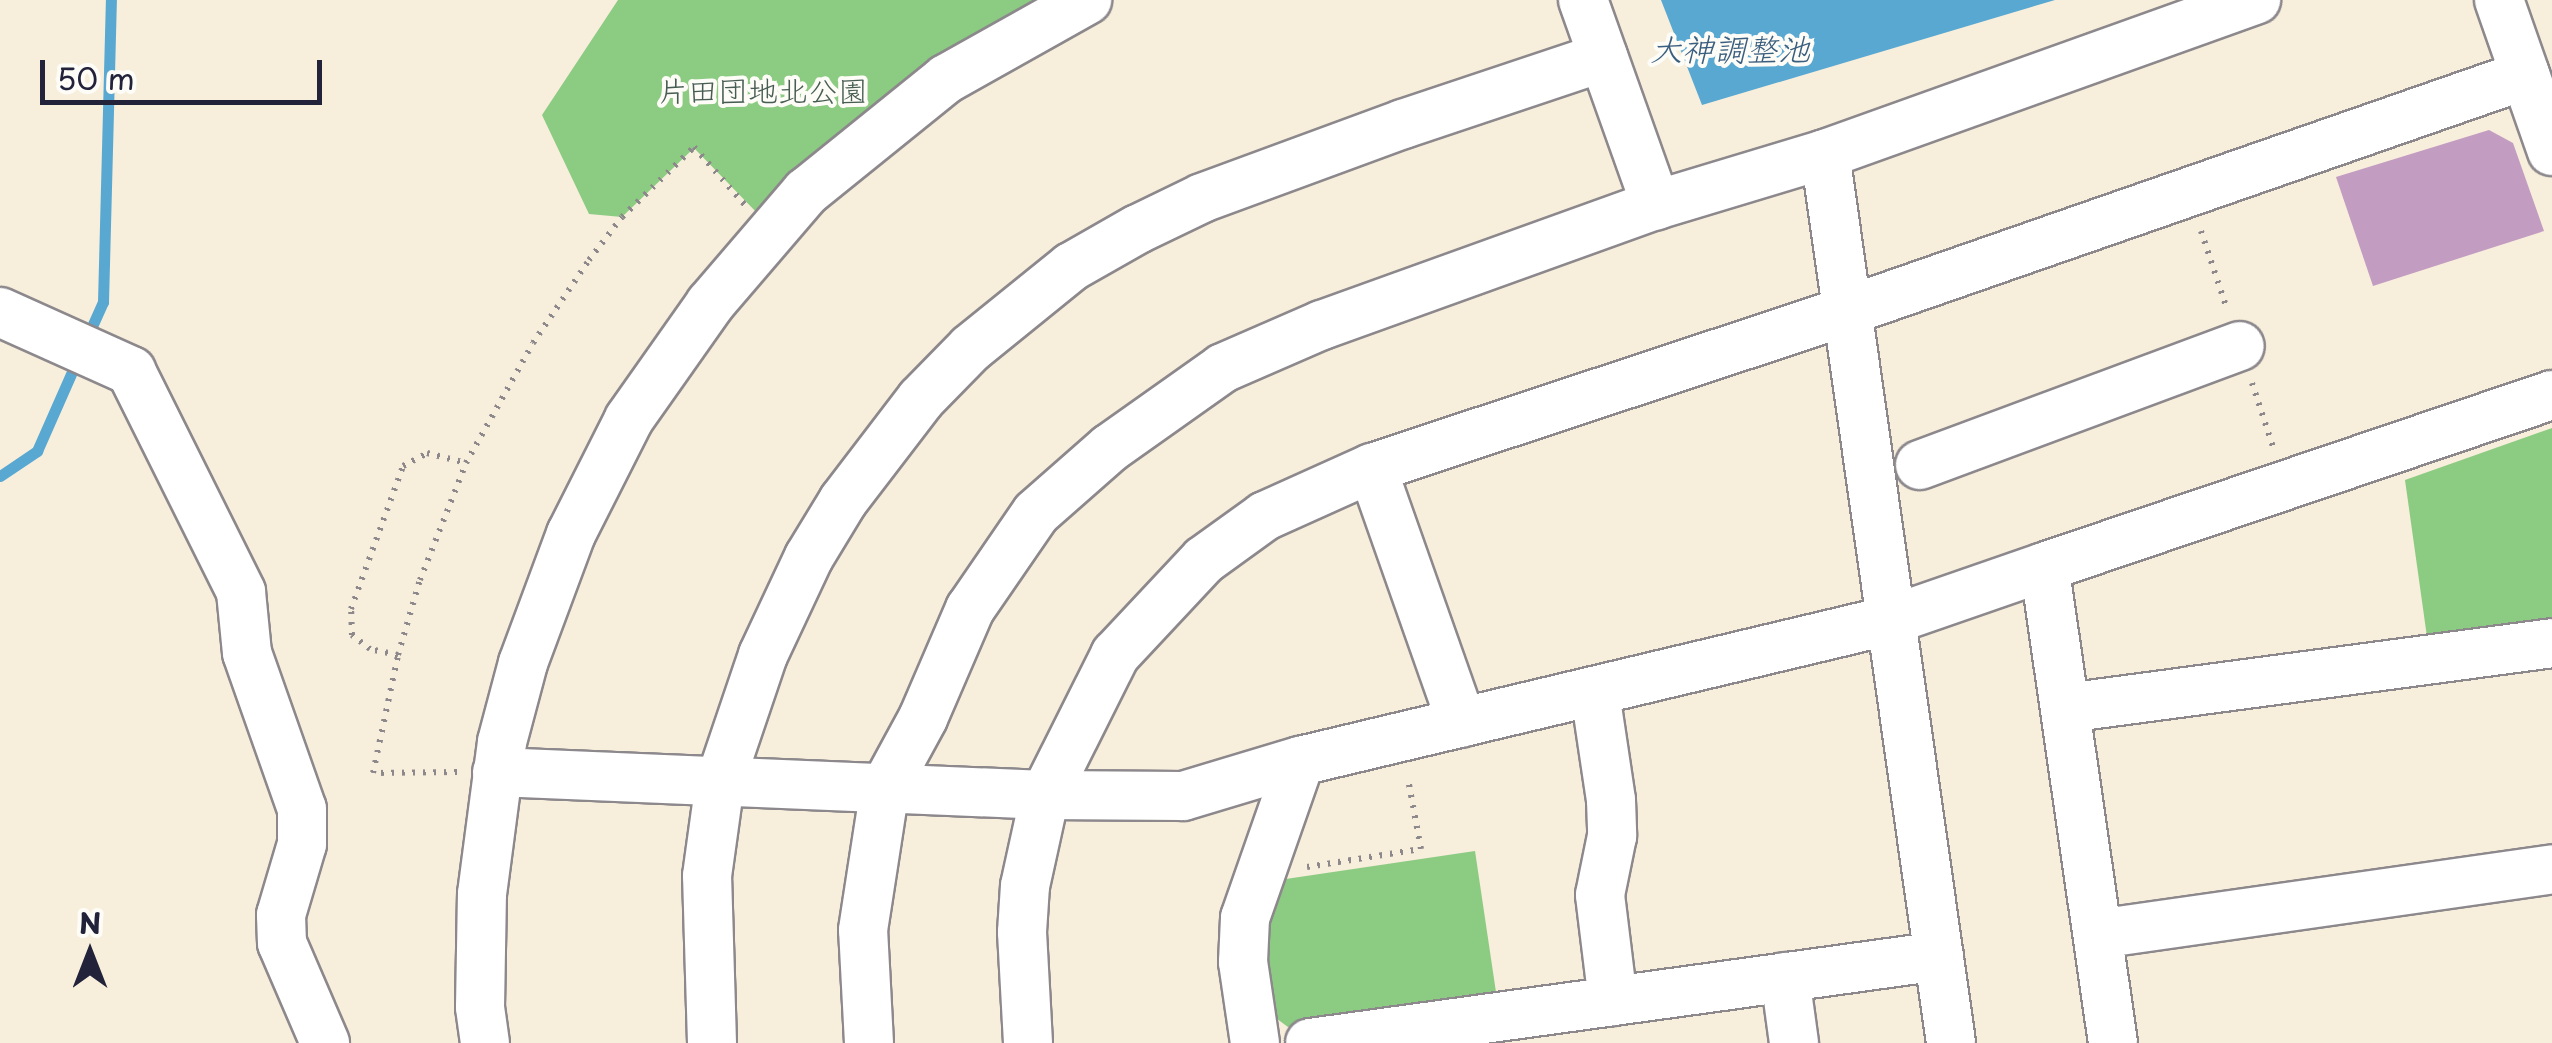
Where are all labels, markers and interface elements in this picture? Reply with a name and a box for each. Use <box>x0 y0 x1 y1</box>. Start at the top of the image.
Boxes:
water label: 大神調整池 <box>1650 29 1810 67</box>
scale bar <box>45 40 328 102</box>
text: 50 m <box>57 55 135 100</box>
park label: 片田団地北公園 <box>658 72 868 108</box>
text: N <box>79 901 101 944</box>
north arrow <box>40 903 140 1003</box>

